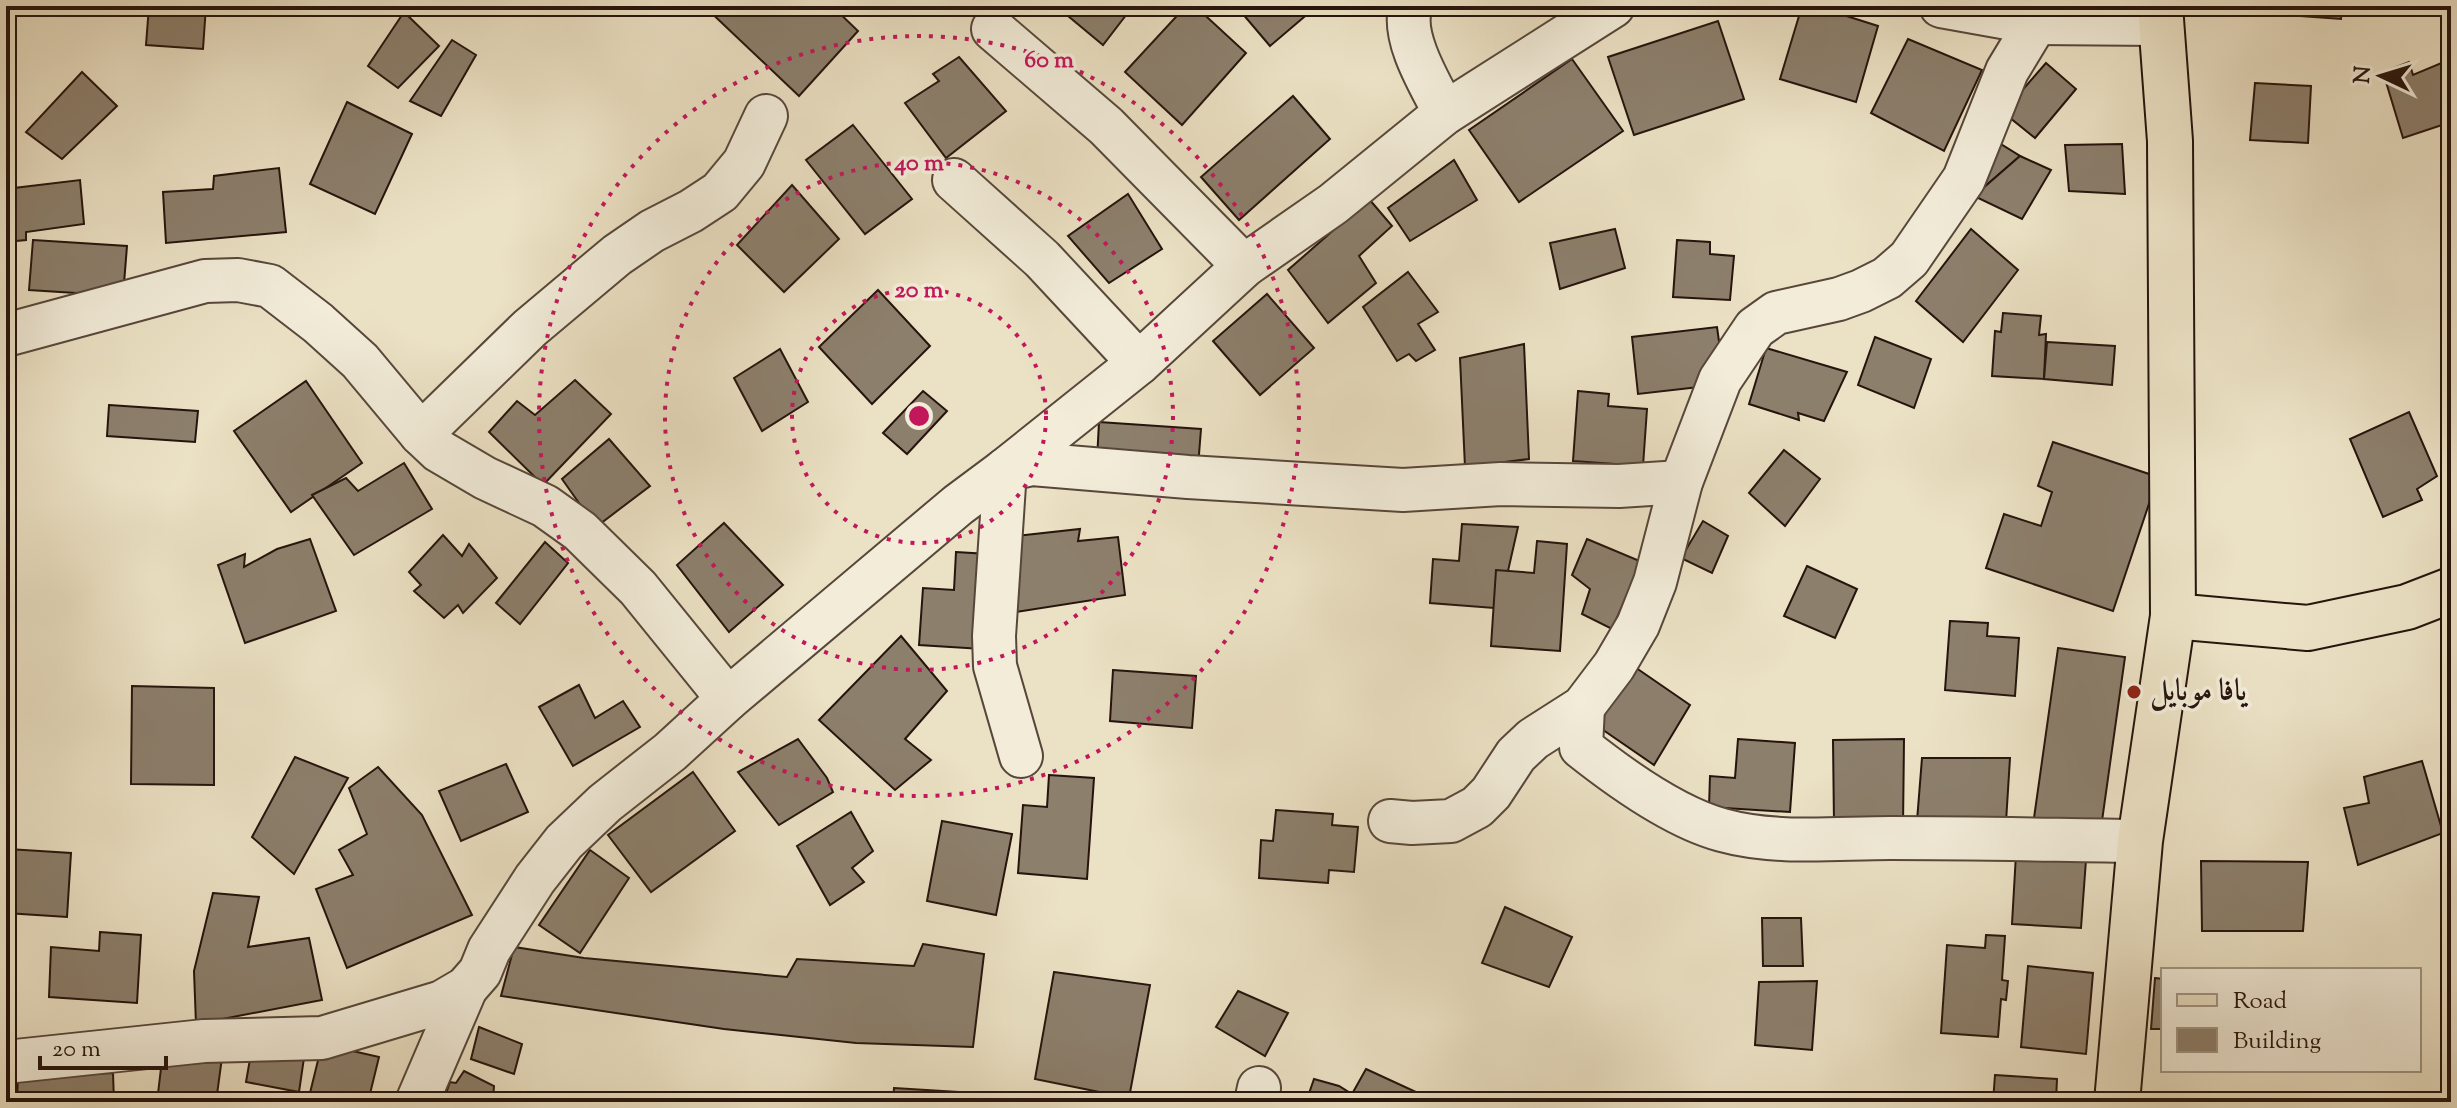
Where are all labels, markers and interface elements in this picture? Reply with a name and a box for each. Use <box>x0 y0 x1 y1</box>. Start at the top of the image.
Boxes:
north arrow <box>2341 36 2421 116</box>
text: 60 m <box>1024 44 1074 78</box>
text: N <box>2347 65 2381 85</box>
text: 40 m <box>893 147 944 181</box>
text: 20 m <box>895 274 944 308</box>
centre of rings <box>905 402 933 430</box>
place label: يافا موبايل <box>2150 671 2249 714</box>
marker: يافا موبايل <box>2125 683 2143 701</box>
legend <box>2161 968 2421 1072</box>
text: Road <box>2233 985 2287 1019</box>
scale bar <box>40 1020 166 1070</box>
text: Building <box>2233 1025 2322 1059</box>
text: 20 m <box>52 1033 101 1067</box>

